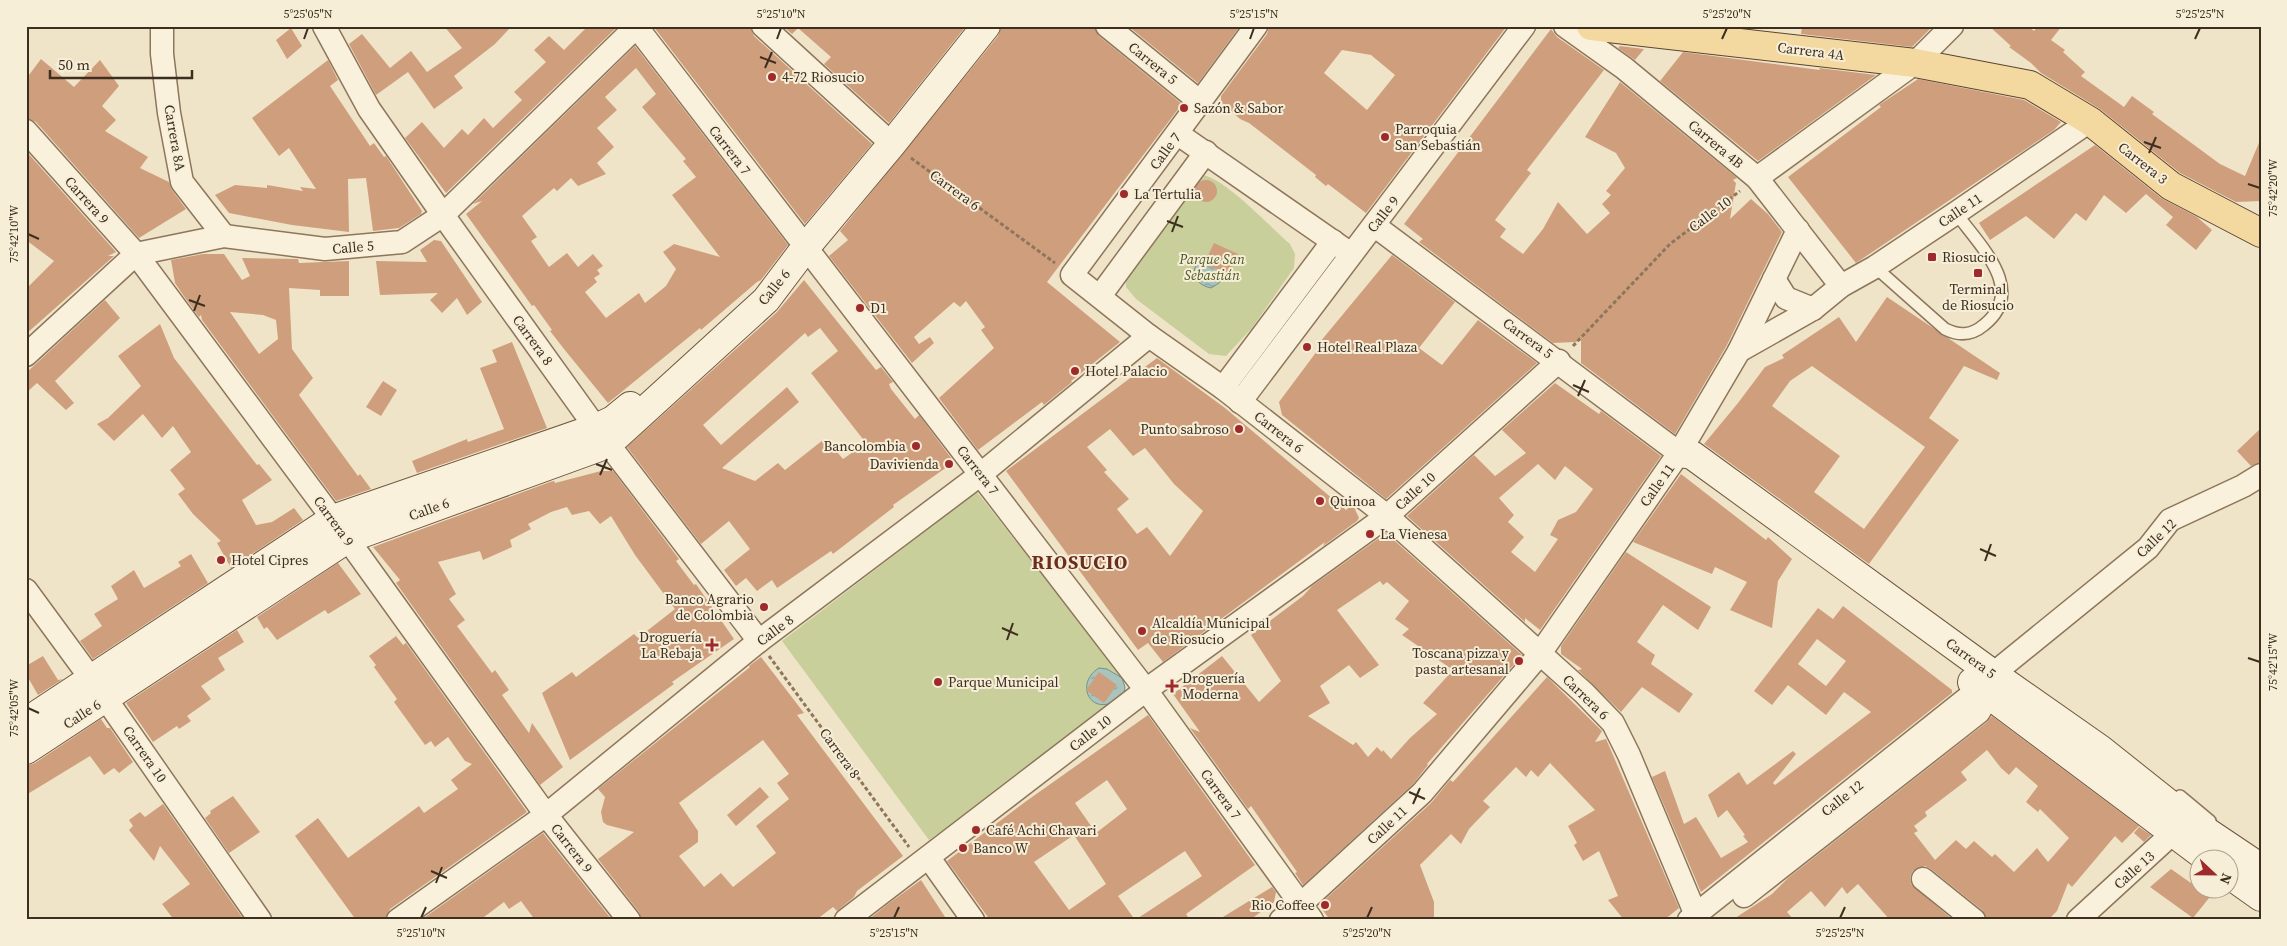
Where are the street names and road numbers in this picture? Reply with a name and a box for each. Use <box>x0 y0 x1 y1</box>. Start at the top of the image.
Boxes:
street label: Carrera 5 <box>1124 37 1182 89</box>
street label: Carrera 4A <box>1776 37 1846 65</box>
street label: Carrera 8A <box>159 103 191 174</box>
street label: Carrera 4B <box>1684 115 1748 173</box>
street label: Carrera 7 <box>704 121 756 179</box>
street label: Calle 7 <box>1145 128 1185 174</box>
street label: Carrera 3 <box>2114 137 2172 189</box>
street label: Carrera 6 <box>926 165 984 215</box>
street label: Carrera 9 <box>60 172 114 228</box>
street label: Calle 11 <box>1934 188 1986 232</box>
street label: Calle 9 <box>1362 191 1404 237</box>
street label: Calle 10 <box>1685 191 1735 237</box>
street label: Calle 5 <box>331 235 375 259</box>
street label: Calle 6 <box>753 264 795 310</box>
street label: Carrera 8 <box>508 311 558 369</box>
street label: Carrera 5 <box>1499 313 1557 363</box>
street label: Carrera 6 <box>1250 406 1308 458</box>
street label: Carrera 7 <box>952 441 1004 499</box>
street label: Calle 11 <box>1635 459 1679 511</box>
street label: Calle 10 <box>1390 467 1440 515</box>
street label: Carrera 9 <box>309 492 359 550</box>
street label: Calle 6 <box>406 492 452 526</box>
street label: Calle 12 <box>2132 514 2180 562</box>
street label: Calle 8 <box>752 609 798 651</box>
street label: Carrera 5 <box>1942 633 2000 683</box>
street label: Carrera 6 <box>1558 670 1614 724</box>
street label: Calle 6 <box>59 694 105 734</box>
street label: Calle 10 <box>1065 710 1115 756</box>
street label: Carrera 10 <box>118 722 172 786</box>
street label: Carrera 8 <box>815 724 865 782</box>
street label: Carrera 7 <box>1196 765 1246 823</box>
street label: Calle 12 <box>1817 775 1867 821</box>
street label: Calle 11 <box>1362 801 1412 849</box>
street label: Carrera 9 <box>546 819 598 877</box>
street label: Calle 13 <box>2109 846 2159 894</box>

